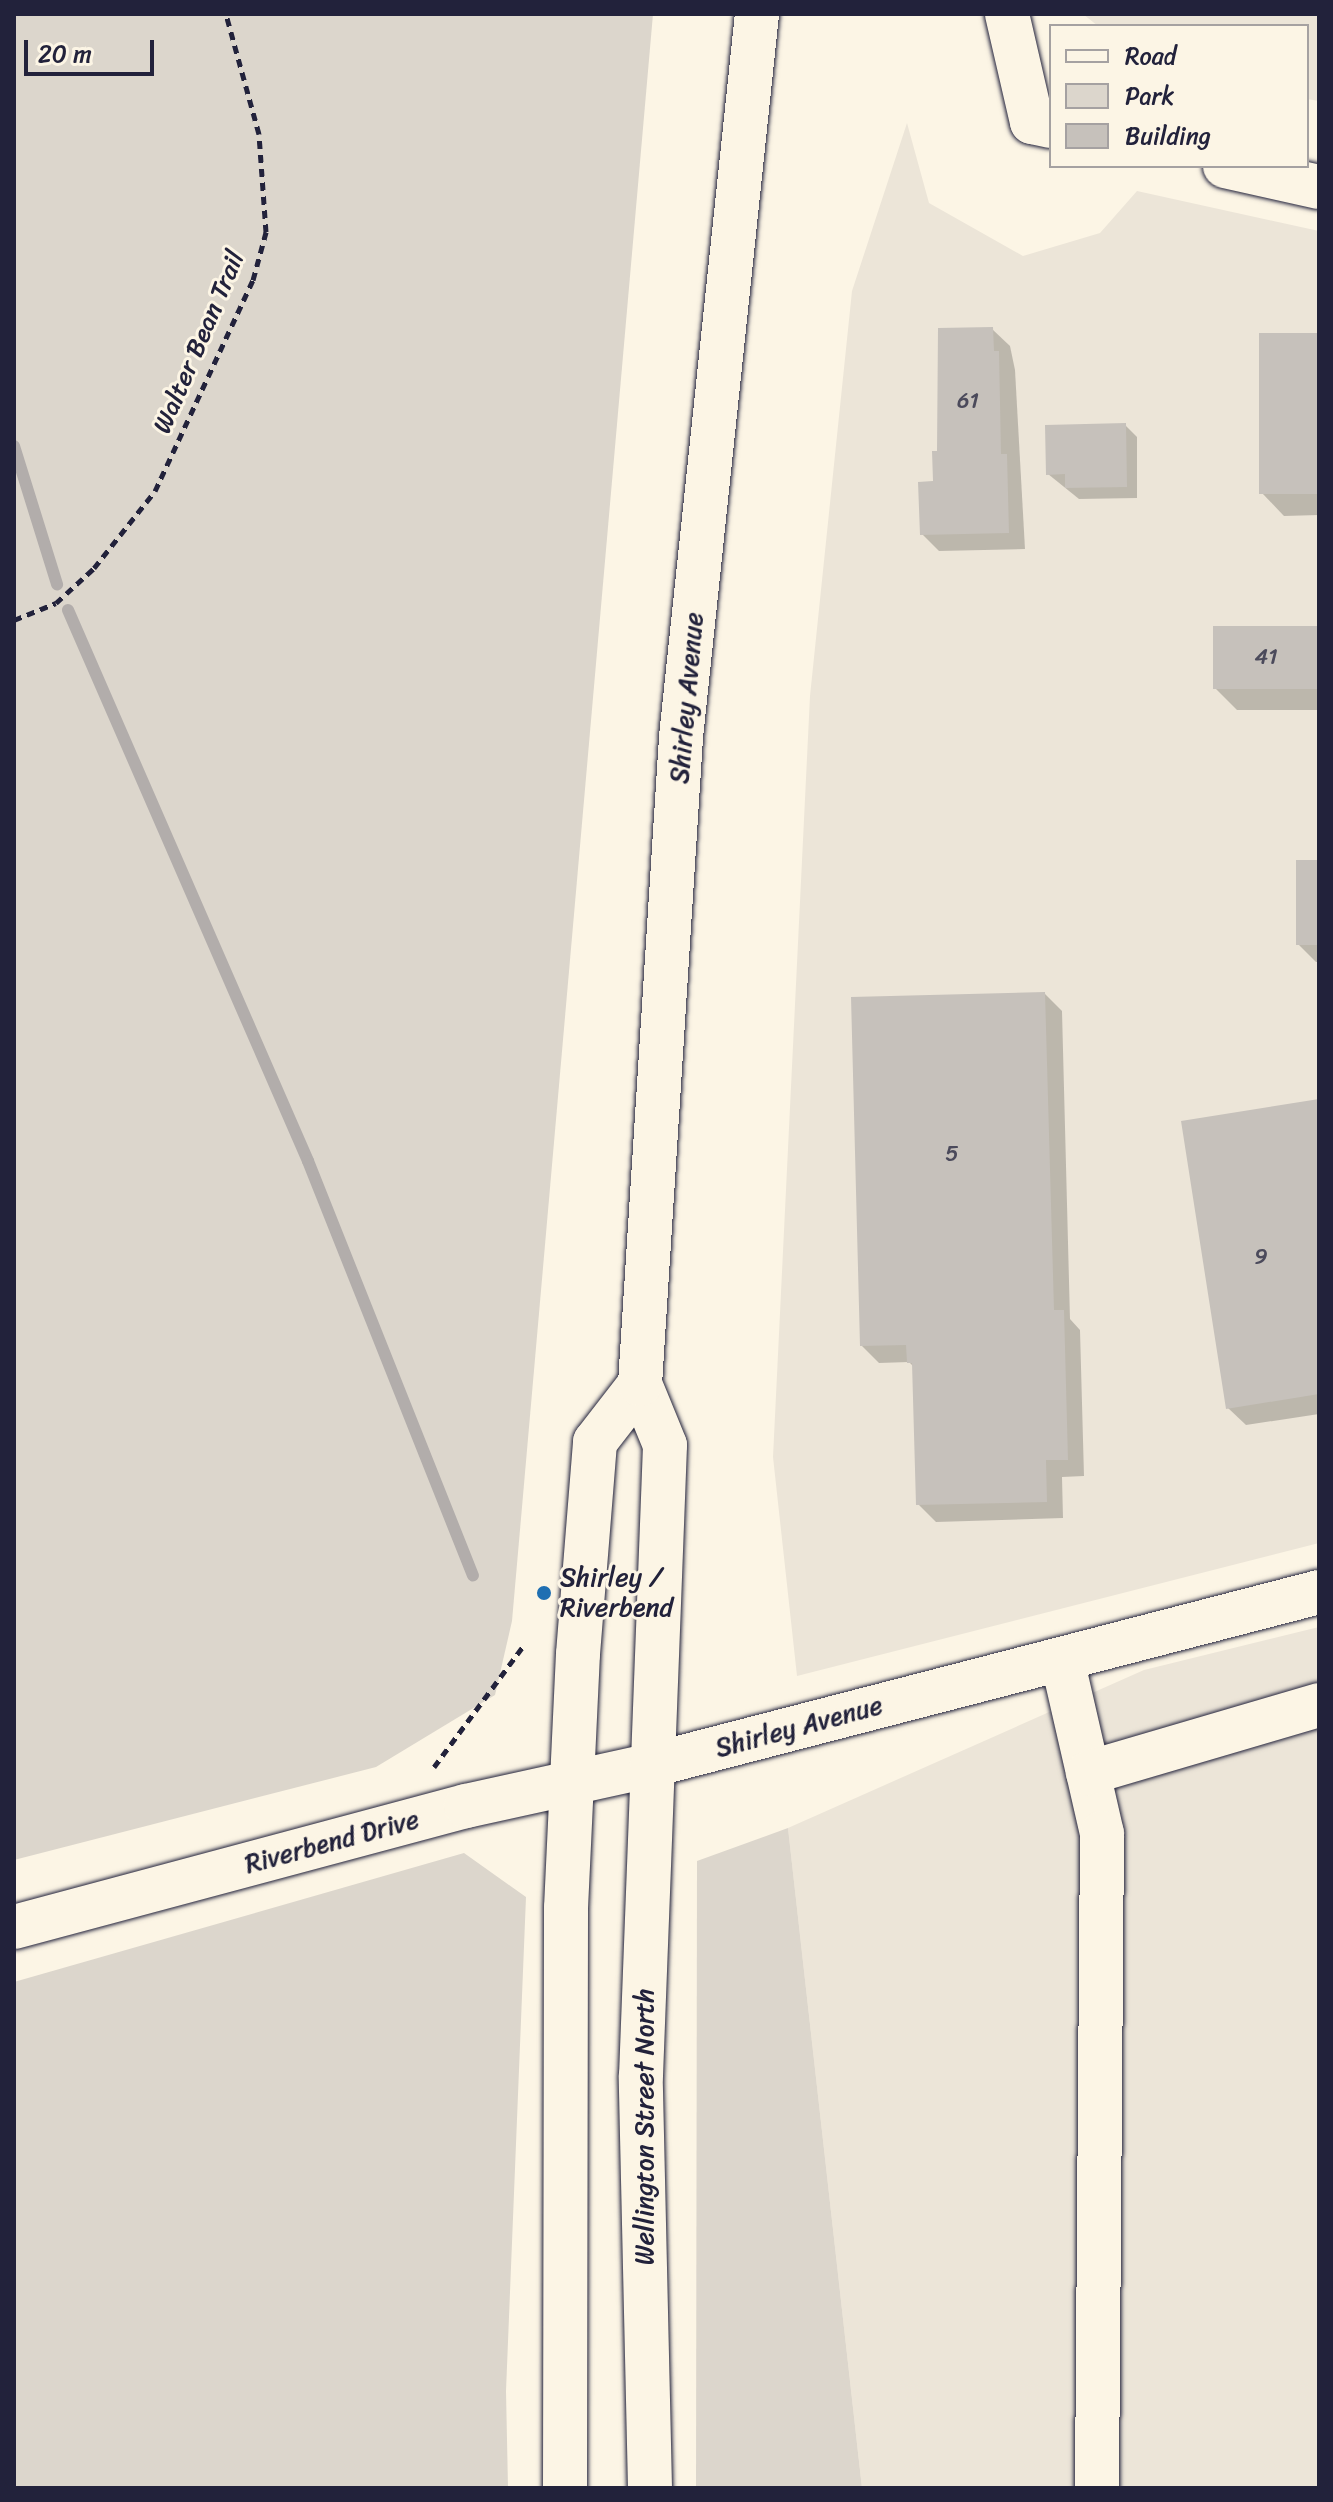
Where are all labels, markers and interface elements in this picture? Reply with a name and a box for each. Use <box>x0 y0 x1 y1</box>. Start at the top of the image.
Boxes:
scale bar <box>28 24 158 74</box>
legend <box>1049 24 1309 168</box>
text: 20 m <box>38 33 92 75</box>
text: Road <box>1125 35 1176 77</box>
text: Park <box>1125 75 1174 117</box>
text: Building <box>1125 115 1211 157</box>
street label: Walter Bean Trail <box>146 245 252 439</box>
house number: 61 <box>957 388 979 414</box>
street label: Shirley Avenue <box>664 611 710 785</box>
house number: 41 <box>1254 644 1278 670</box>
house number: 5 <box>945 1141 959 1167</box>
house number: 9 <box>1254 1244 1268 1270</box>
place label: Shirley / Riverbend <box>560 1562 673 1624</box>
marker: Shirley / Riverbend <box>535 1584 553 1602</box>
street label: Shirley Avenue <box>712 1690 886 1764</box>
street label: Riverbend Drive <box>242 1804 422 1880</box>
street label: Wellington Street North <box>629 1989 661 2265</box>

